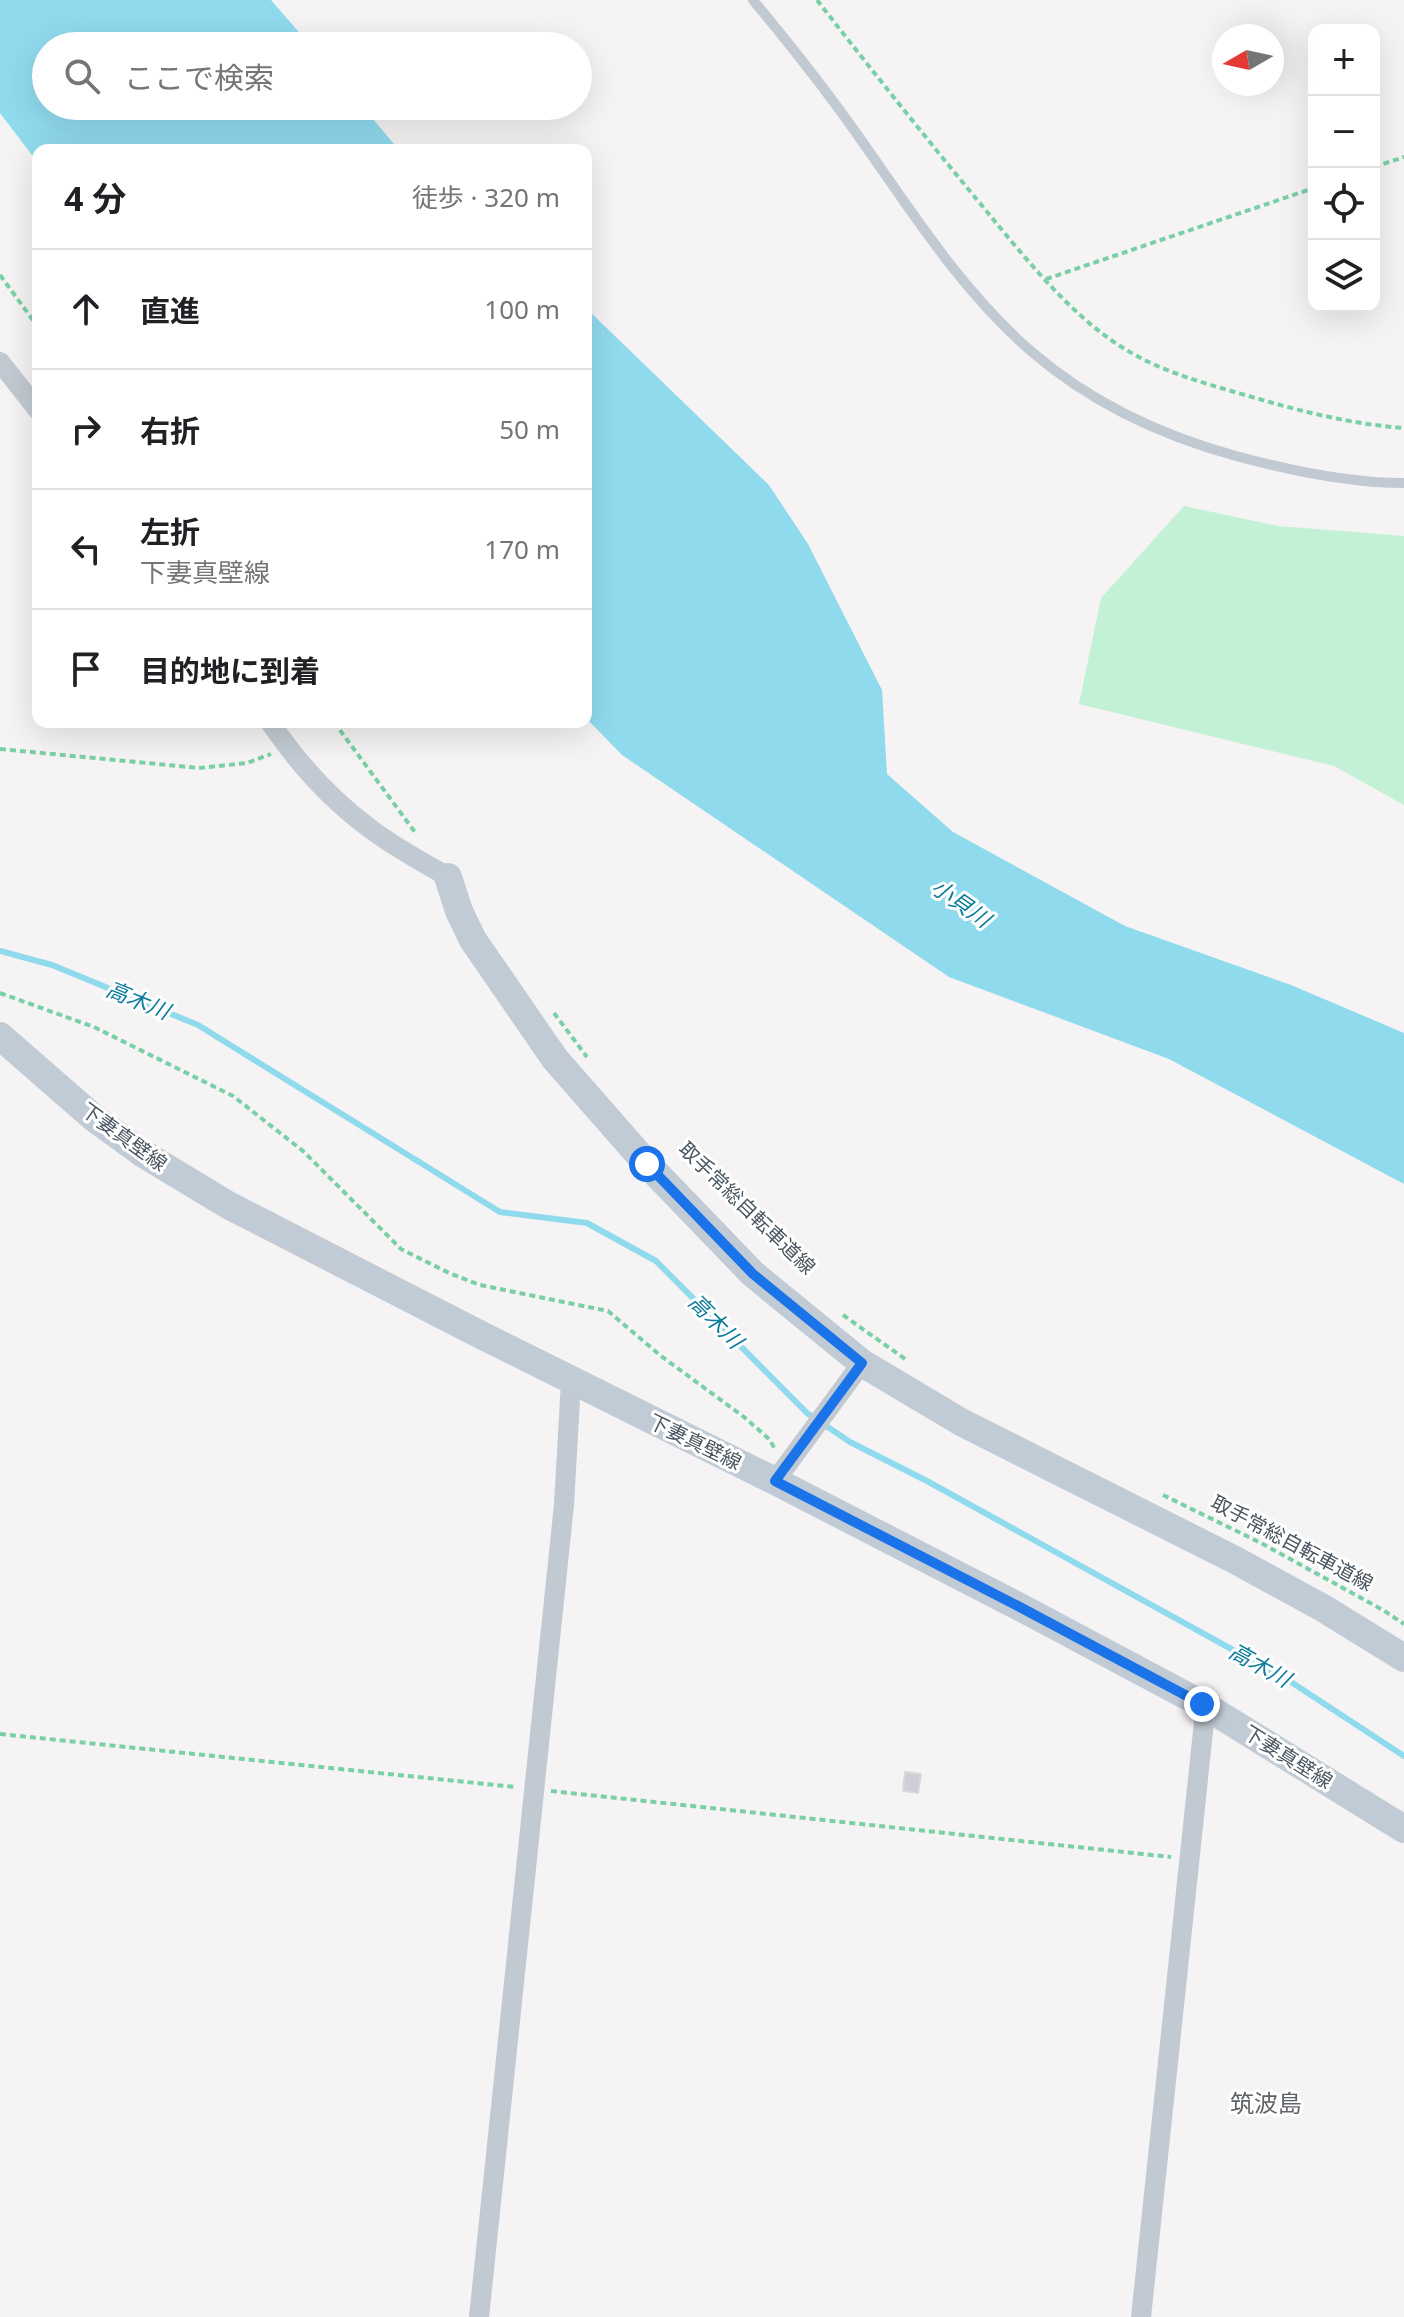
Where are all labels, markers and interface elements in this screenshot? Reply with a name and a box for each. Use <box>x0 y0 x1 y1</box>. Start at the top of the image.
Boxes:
north arrow <box>1212 24 1284 96</box>
map controls <box>1308 24 1380 312</box>
button: + <box>1308 24 1380 96</box>
search box <box>32 32 592 120</box>
icon: search <box>60 54 104 98</box>
text: ここで検索 <box>124 57 274 98</box>
button: − <box>1308 96 1380 168</box>
button: locate <box>1308 168 1380 240</box>
text: 4 分 <box>64 175 126 221</box>
text: 徒歩 · 320 m <box>412 179 560 215</box>
button: layers <box>1308 240 1380 312</box>
icon: ahead <box>64 287 108 331</box>
text: 直進 <box>140 290 200 331</box>
text: 100 m <box>484 291 560 327</box>
icon: right <box>64 407 108 451</box>
text: 右折 <box>140 410 200 451</box>
text: 50 m <box>499 411 560 447</box>
text: 左折 <box>140 511 200 552</box>
icon: left <box>64 527 108 571</box>
text: 170 m <box>484 531 560 567</box>
text: 下妻真壁線 <box>140 554 270 590</box>
icon: arrive <box>64 647 108 691</box>
text: 目的地に到着 <box>140 650 320 691</box>
water label: 小貝川 <box>926 871 999 935</box>
water label: 高木川 <box>102 973 176 1026</box>
street label: 下妻真壁線 <box>76 1096 173 1177</box>
street label: 取手常総自転車道線 <box>673 1135 821 1280</box>
route start <box>629 1146 665 1182</box>
water label: 高木川 <box>683 1286 752 1356</box>
street label: 下妻真壁線 <box>644 1407 746 1476</box>
street label: 取手常総自転車道線 <box>1206 1488 1378 1597</box>
water label: 高木川 <box>1224 1635 1298 1694</box>
route end <box>1184 1686 1220 1722</box>
street label: 下妻真壁線 <box>1239 1719 1338 1795</box>
district label: 筑波島 <box>1230 2086 1302 2119</box>

